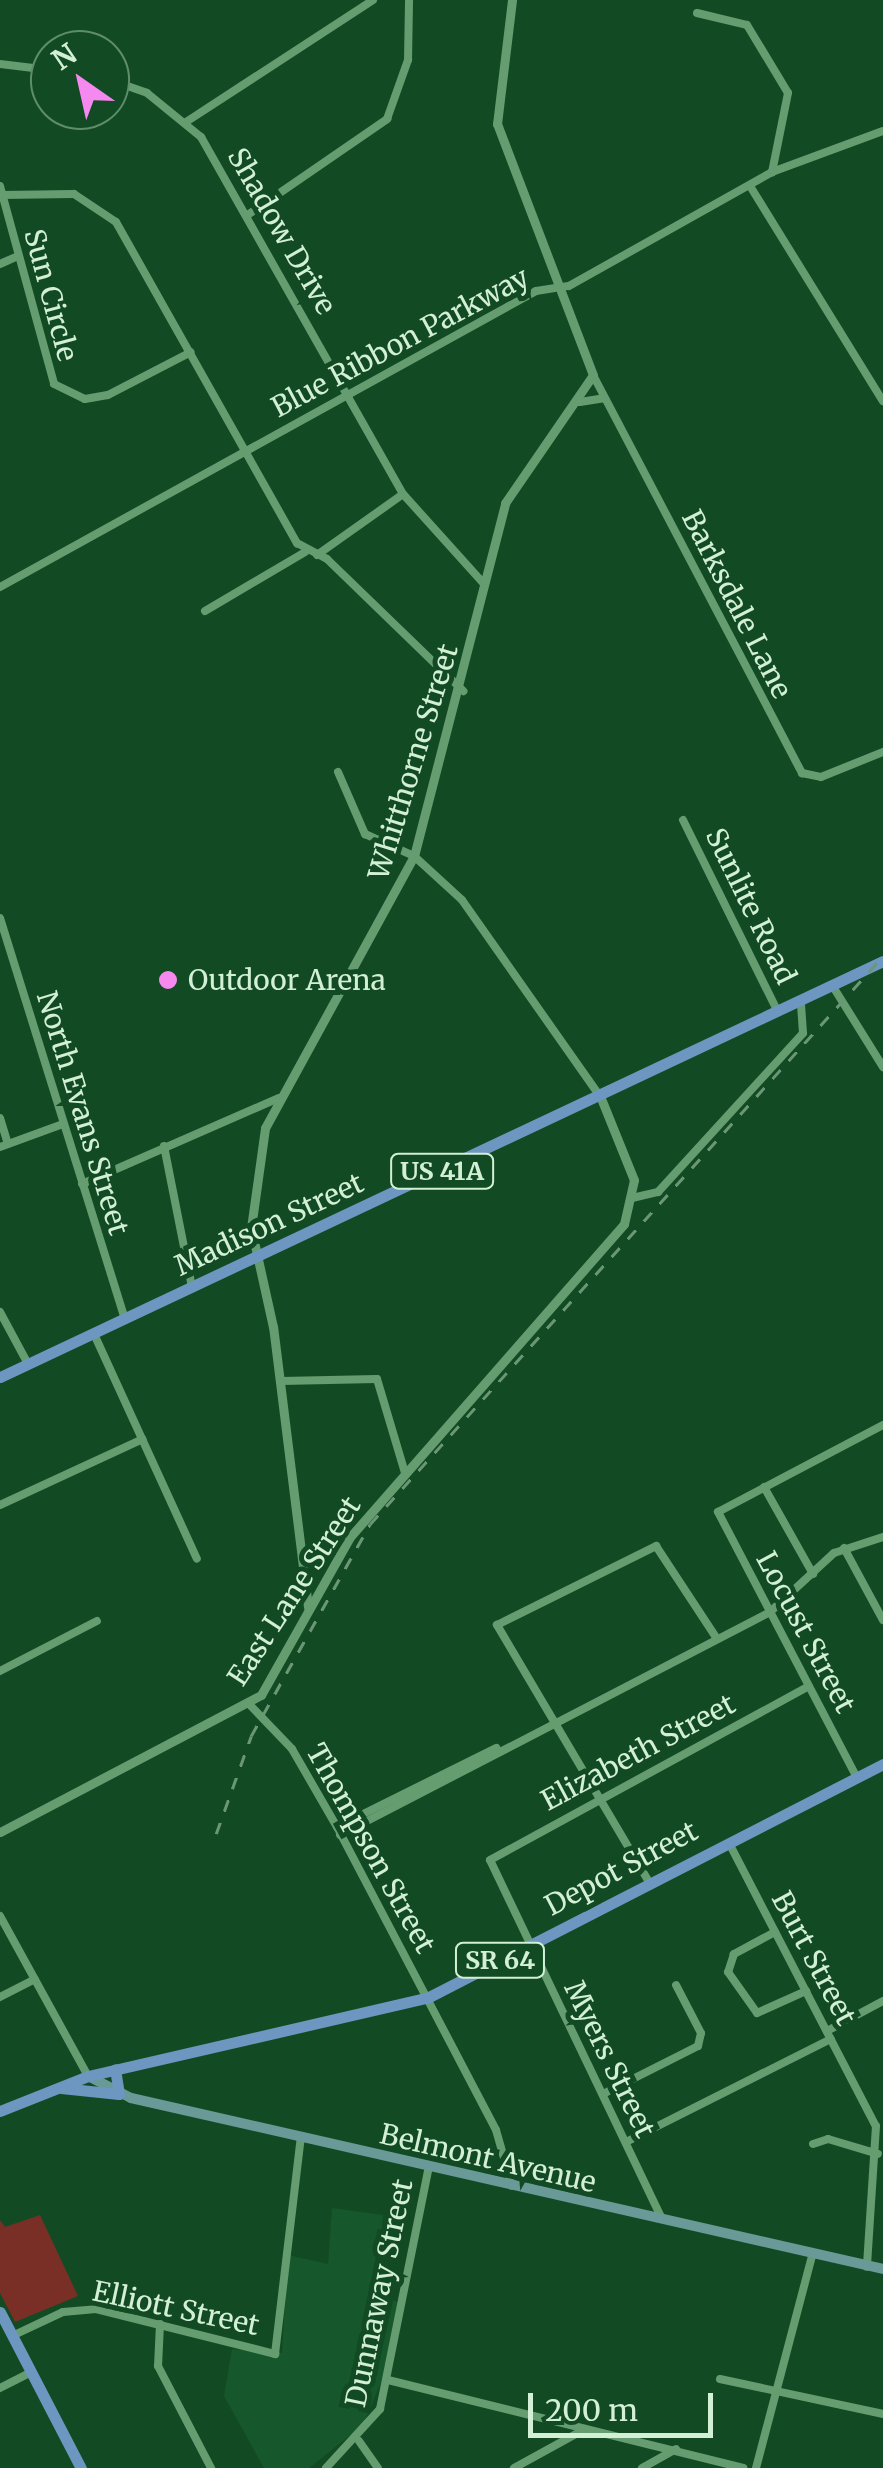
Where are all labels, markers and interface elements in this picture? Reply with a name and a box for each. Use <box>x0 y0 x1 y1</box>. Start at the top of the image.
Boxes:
north arrow <box>30 30 130 130</box>
text: N <box>45 36 84 78</box>
street label: Shadow Drive <box>221 142 343 320</box>
street label: Sun Circle <box>17 225 85 365</box>
street label: Blue Ribbon Parkway <box>266 260 534 424</box>
street label: Barksdale Lane <box>675 504 799 704</box>
street label: Whitthorne Street <box>361 640 465 884</box>
street label: Sunlite Road <box>699 823 803 989</box>
place label: Outdoor Arena <box>188 963 386 997</box>
marker: Outdoor Arena <box>157 969 179 991</box>
street label: North Evans Street <box>30 987 136 1239</box>
road number: US 41A <box>390 1151 494 1191</box>
street label: Madison Street <box>169 1166 369 1282</box>
street label: East Lane Street <box>220 1490 368 1692</box>
street label: Locust Street <box>749 1546 863 1718</box>
street label: Elizabeth Street <box>535 1687 741 1817</box>
street label: Thompson Street <box>300 1737 442 1959</box>
street label: Depot Street <box>539 1814 703 1922</box>
street label: Burt Street <box>765 1885 863 2031</box>
road number: SR 64 <box>452 1940 548 1980</box>
street label: Myers Street <box>558 1975 662 2143</box>
street label: Belmont Avenue <box>377 2117 599 2199</box>
street label: Dunnaway Street <box>338 2176 420 2410</box>
street label: Elliott Street <box>90 2274 262 2342</box>
scale bar <box>533 2373 718 2435</box>
text: 200 m <box>545 2391 638 2429</box>

